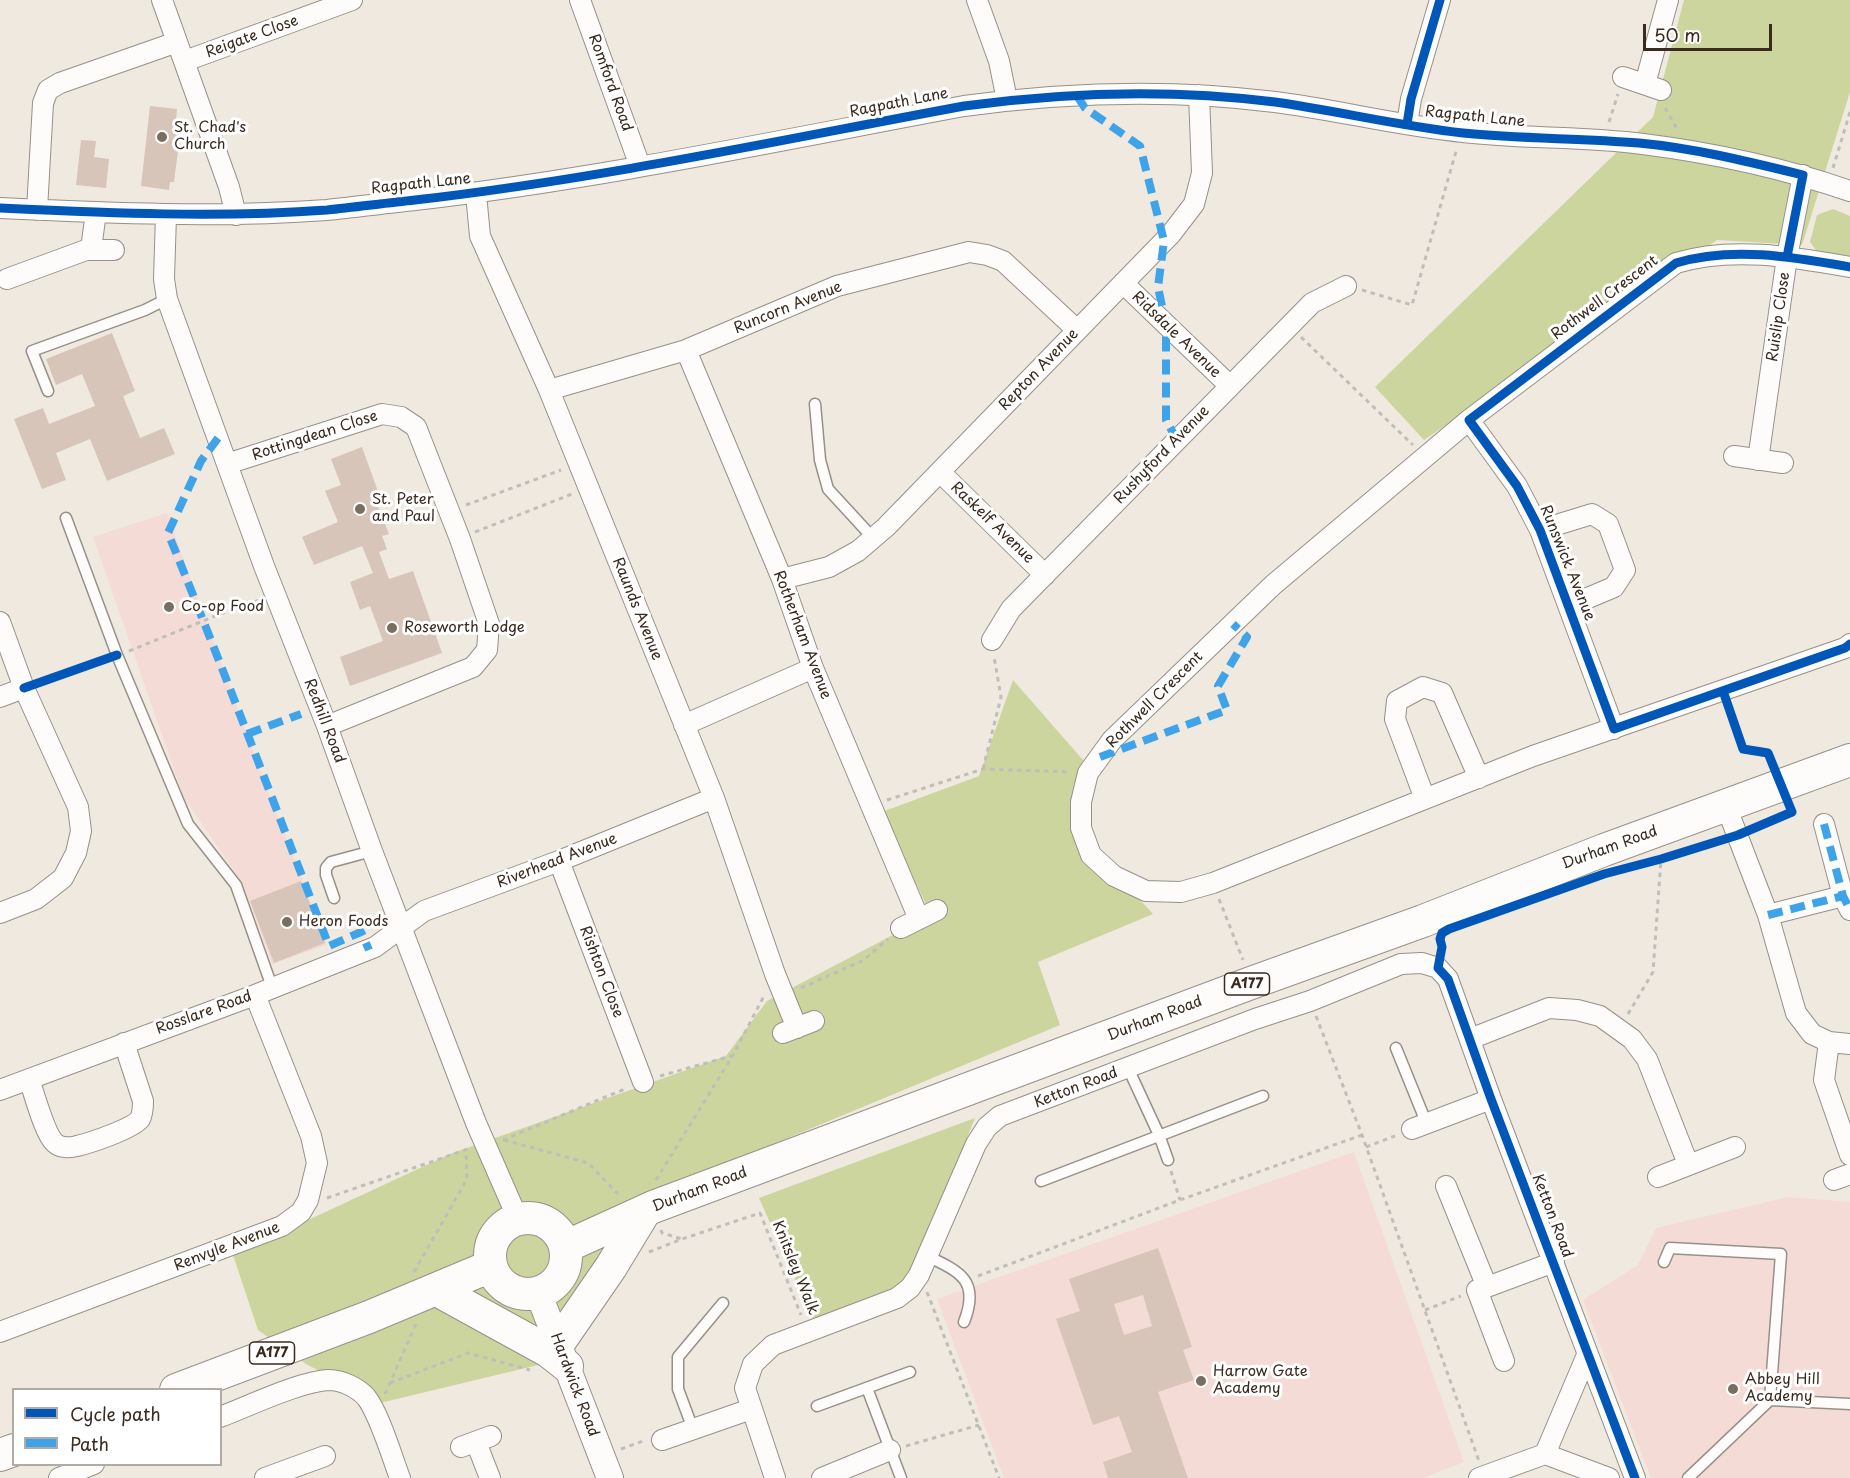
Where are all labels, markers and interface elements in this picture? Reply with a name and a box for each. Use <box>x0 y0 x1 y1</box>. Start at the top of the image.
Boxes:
street label: Reigate Close <box>203 12 301 62</box>
scale bar <box>1646 12 1775 50</box>
text: 50 m <box>1654 21 1701 48</box>
street label: Romford Road <box>584 32 636 134</box>
street label: Ragpath Lane <box>848 85 950 121</box>
street label: Ragpath Lane <box>1424 103 1526 131</box>
place label: St. Chad's Church <box>174 119 246 154</box>
marker: St. Chad's Church <box>155 130 169 144</box>
street label: Ragpath Lane <box>370 170 472 198</box>
street label: Rothwell Crescent <box>1548 252 1662 344</box>
street label: Ruislip Close <box>1764 271 1794 363</box>
street label: Runcorn Avenue <box>731 278 845 338</box>
street label: Ridsdale Avenue <box>1128 288 1224 382</box>
street label: Repton Avenue <box>995 325 1083 415</box>
street label: Rushyford Avenue <box>1111 402 1213 508</box>
street label: Rottingdean Close <box>250 407 380 465</box>
street label: Raskelf Avenue <box>947 479 1037 567</box>
place label: St. Peter and Paul <box>372 491 435 526</box>
marker: St. Peter and Paul <box>353 502 367 516</box>
street label: Runswick Avenue <box>1536 503 1598 623</box>
street label: Raunds Avenue <box>608 555 666 663</box>
street label: Rotherham Avenue <box>769 568 835 702</box>
place label: Co-op Food <box>181 598 264 616</box>
marker: Co-op Food <box>162 600 176 614</box>
place label: Roseworth Lodge <box>404 619 525 637</box>
marker: Roseworth Lodge <box>385 621 399 635</box>
street label: Rothwell Crescent <box>1103 648 1207 752</box>
street label: Redhill Road <box>300 676 348 766</box>
street label: Durham Road <box>1560 822 1660 874</box>
street label: Riverhead Avenue <box>494 830 620 892</box>
place label: Heron Foods <box>299 913 388 931</box>
marker: Heron Foods <box>280 915 294 929</box>
street label: Rishton Close <box>575 924 627 1020</box>
road number: A177 <box>1224 973 1270 995</box>
street label: Rosslare Road <box>154 987 254 1039</box>
street label: Durham Road <box>1105 993 1205 1045</box>
street label: Ketton Road <box>1032 1064 1120 1112</box>
street label: Durham Road <box>650 1164 750 1216</box>
street label: Ketton Road <box>1528 1172 1576 1260</box>
street label: Knitsley Walk <box>768 1218 822 1318</box>
street label: Renvyle Avenue <box>172 1219 282 1275</box>
street label: Hardwick Road <box>546 1330 602 1440</box>
road number: A177 <box>250 1342 294 1364</box>
place label: Harrow Gate Academy <box>1213 1363 1308 1398</box>
place label: Abbey Hill Academy <box>1745 1371 1820 1406</box>
marker: Harrow Gate Academy <box>1194 1374 1208 1388</box>
marker: Abbey Hill Academy <box>1726 1382 1740 1396</box>
legend <box>12 1388 222 1466</box>
text: Cycle path <box>70 1400 161 1427</box>
text: Path <box>70 1430 109 1457</box>

